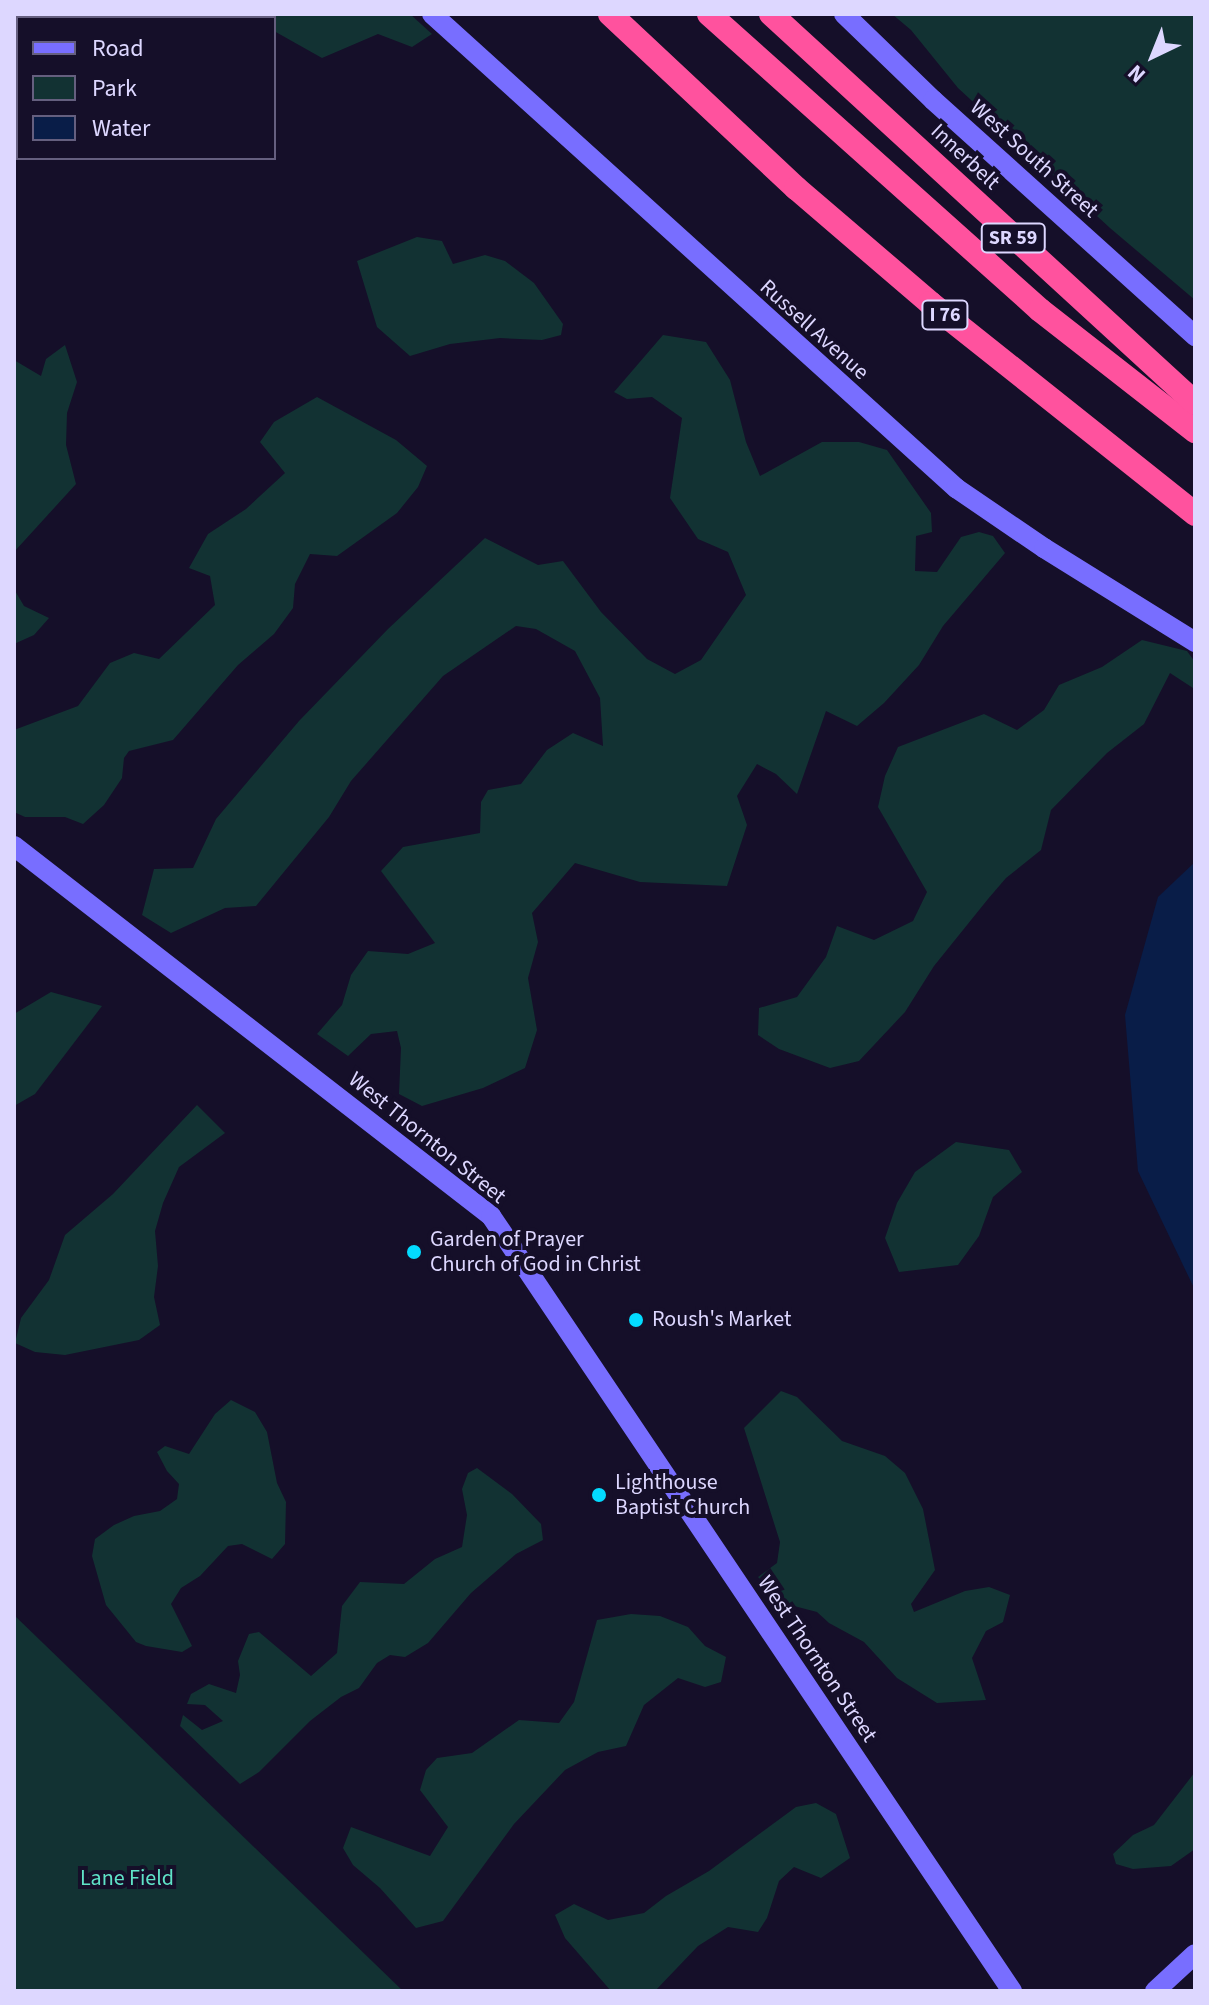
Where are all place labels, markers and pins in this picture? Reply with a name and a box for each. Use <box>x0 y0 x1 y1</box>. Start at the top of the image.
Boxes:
place label: Garden of Prayer Church of God in Christ <box>430 1226 641 1278</box>
marker: Garden of Prayer Church of God in Christ <box>405 1243 423 1261</box>
place label: Roush's Market <box>652 1307 791 1333</box>
marker: Roush's Market <box>627 1311 645 1329</box>
place label: Lighthouse Baptist Church <box>615 1469 750 1520</box>
marker: Lighthouse Baptist Church <box>590 1486 608 1504</box>

